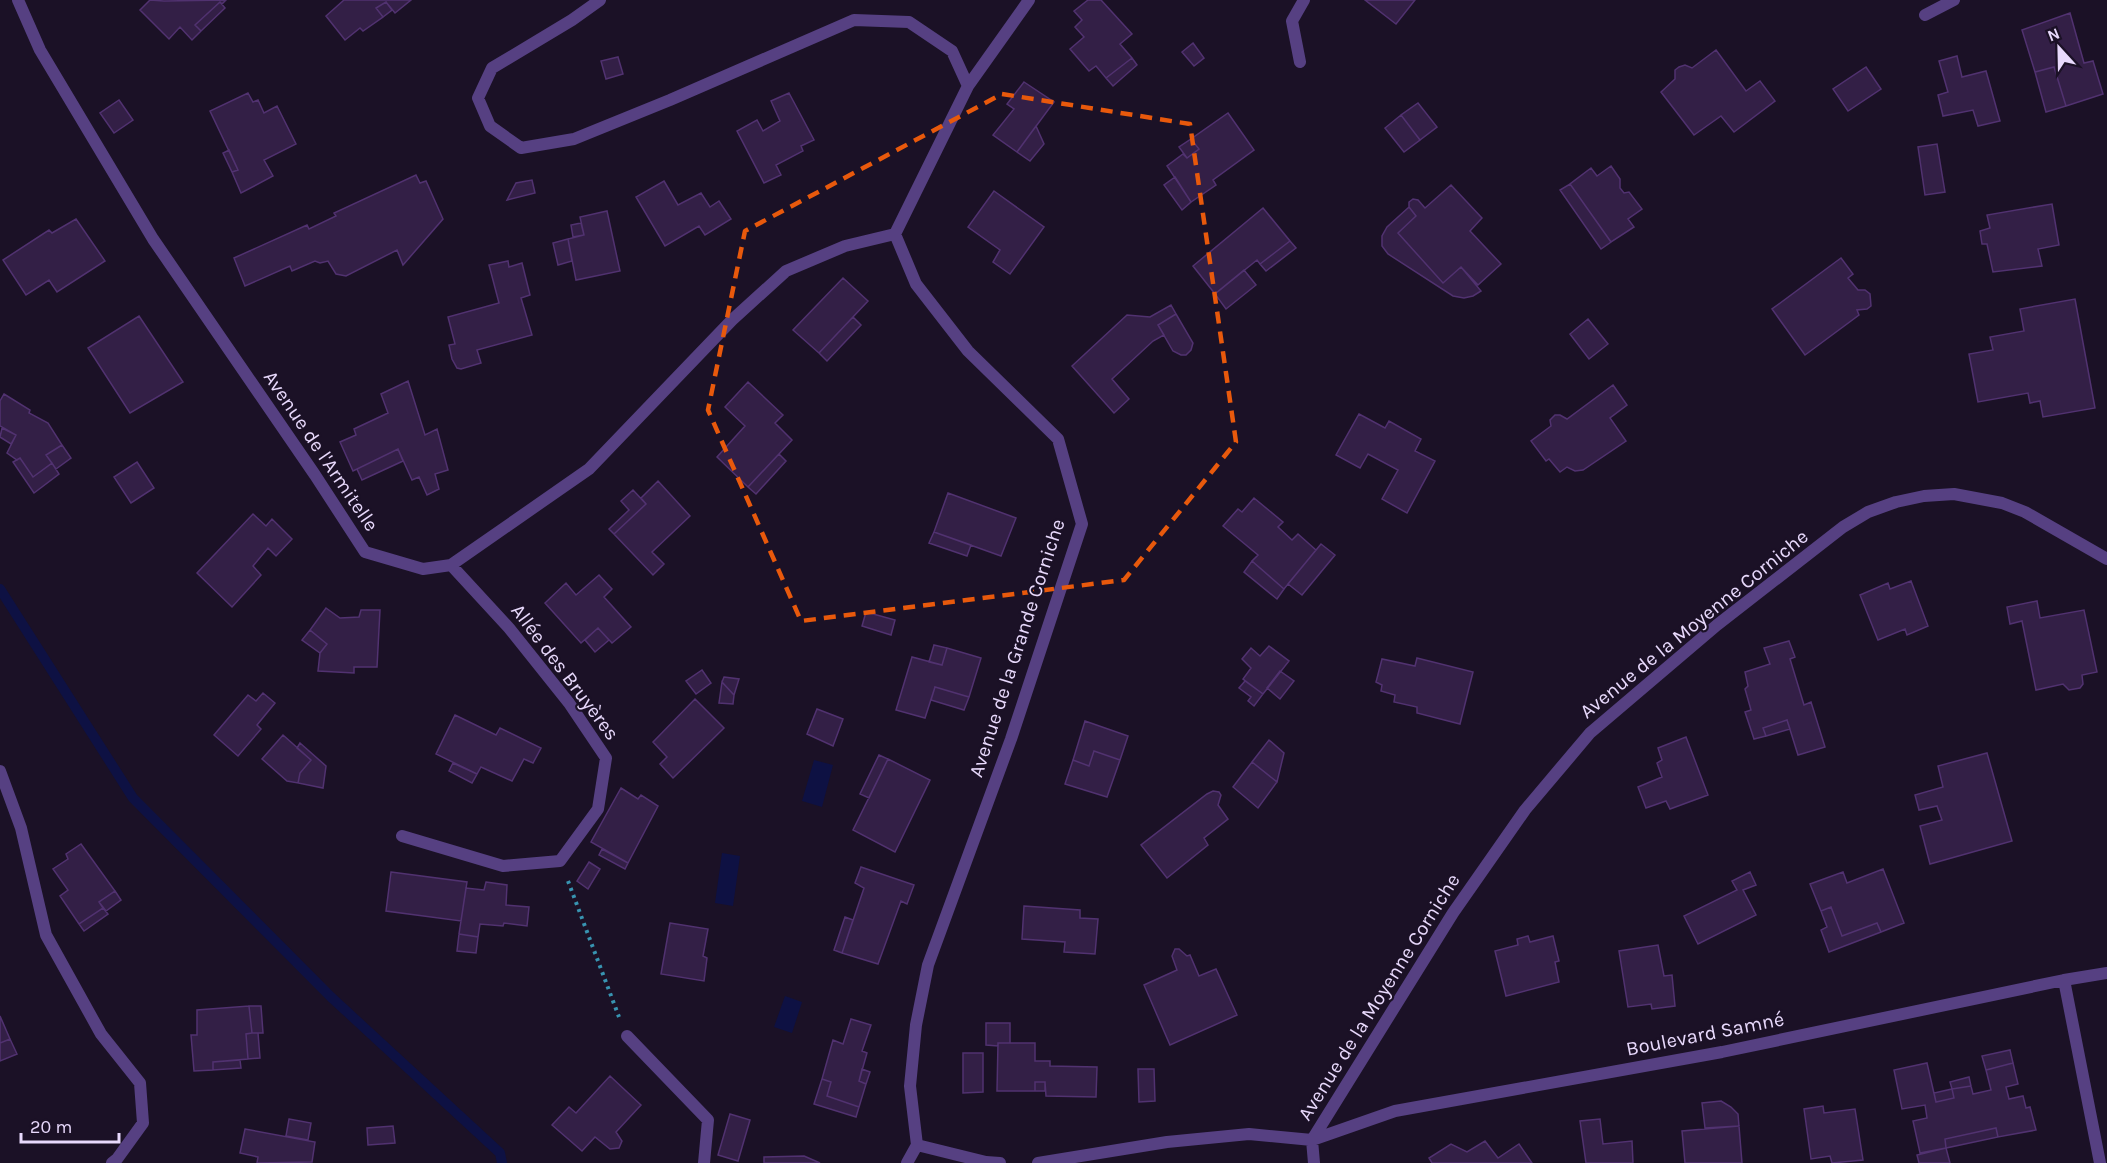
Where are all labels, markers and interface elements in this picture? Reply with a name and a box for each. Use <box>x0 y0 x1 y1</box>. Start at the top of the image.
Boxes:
north arrow <box>2029 18 2089 78</box>
text: N <box>2045 24 2062 46</box>
street label: Avenue de l'Armitelle <box>259 366 383 536</box>
street label: Avenue de la Grande Corniche <box>964 516 1070 780</box>
street label: Avenue de la Moyenne Corniche <box>1575 525 1813 723</box>
street label: Allée des Bruyères <box>506 599 624 745</box>
street label: Avenue de la Moyenne Corniche <box>1293 869 1465 1125</box>
street label: Boulevard Samné <box>1624 1007 1786 1061</box>
scale bar <box>21 1106 118 1144</box>
text: 20 m <box>30 1116 72 1138</box>

